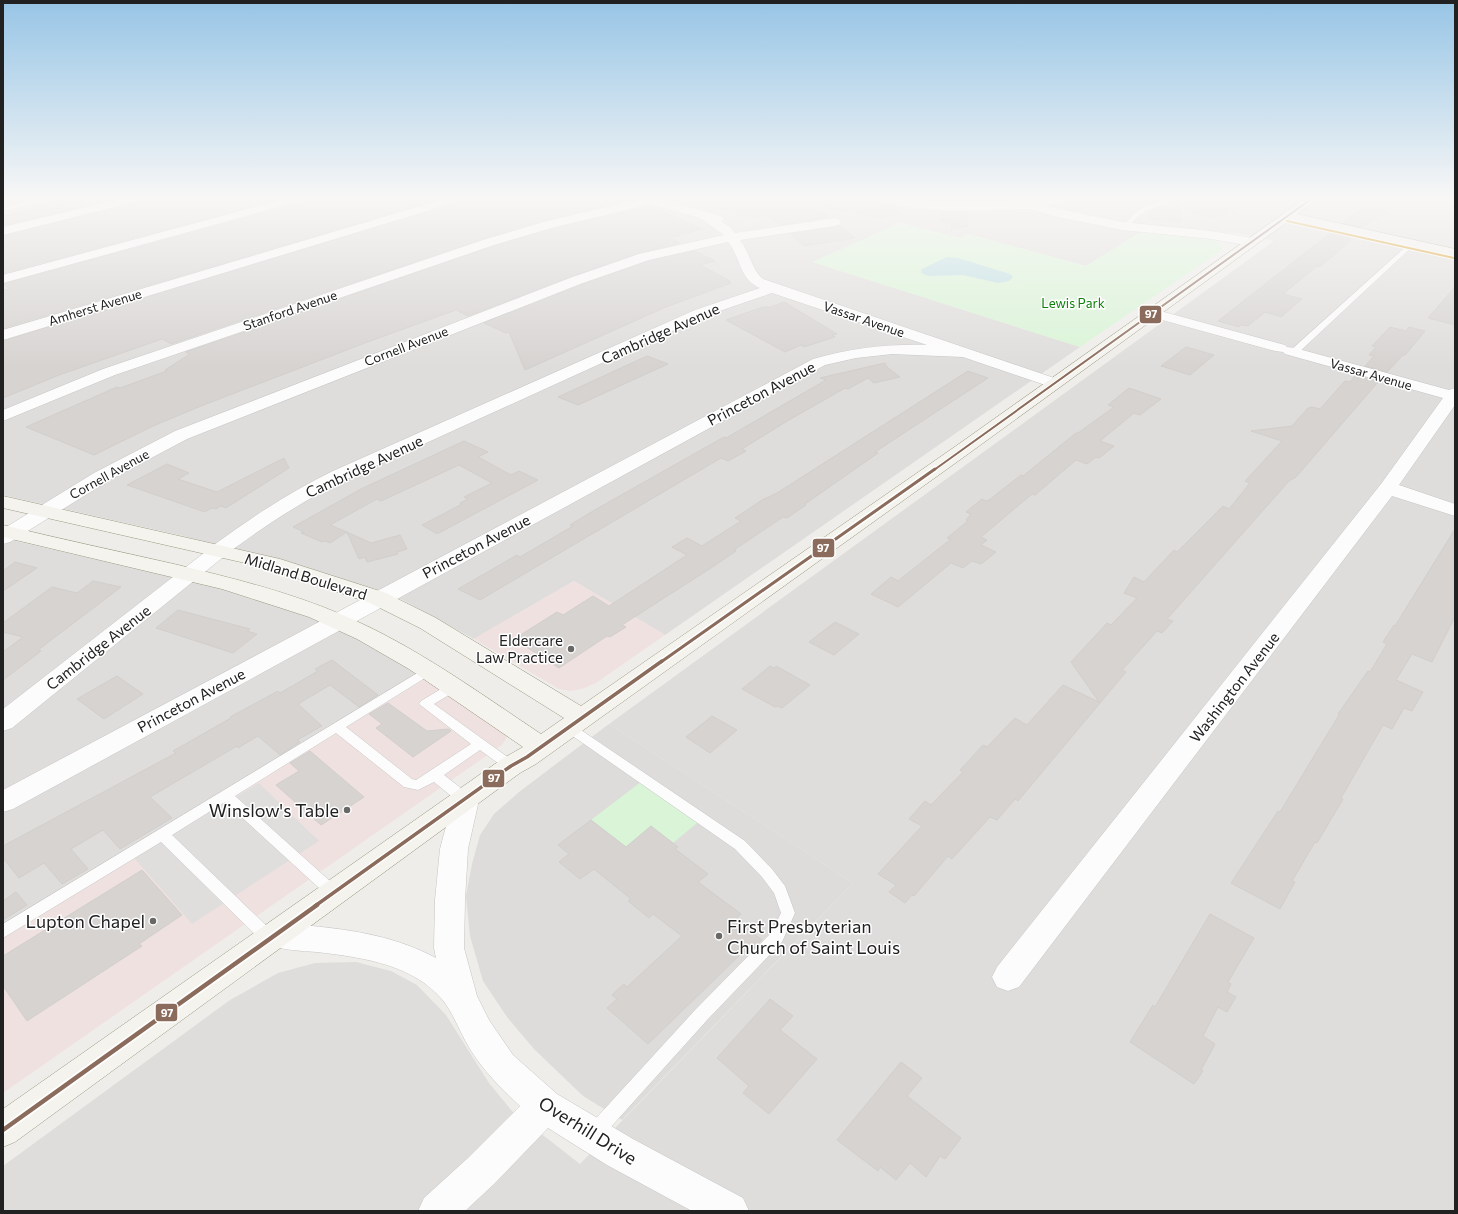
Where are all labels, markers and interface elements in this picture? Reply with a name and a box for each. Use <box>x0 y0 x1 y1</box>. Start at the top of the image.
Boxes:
street label: Amherst Avenue <box>46 285 144 329</box>
street label: Stanford Avenue <box>241 286 339 334</box>
park label: Lewis Park <box>1041 295 1105 311</box>
street label: Vassar Avenue <box>821 298 907 340</box>
street label: Cambridge Avenue <box>598 299 722 367</box>
line badge: 97 <box>1139 305 1162 324</box>
text: 97 <box>1145 307 1157 320</box>
street label: Cornell Avenue <box>362 323 450 369</box>
street label: Vassar Avenue <box>1328 355 1414 393</box>
street label: Princeton Avenue <box>704 357 818 429</box>
street label: Cambridge Avenue <box>302 431 426 501</box>
street label: Cornell Avenue <box>66 445 152 502</box>
street label: Princeton Avenue <box>419 510 533 582</box>
line badge: 97 <box>812 538 835 558</box>
text: 97 <box>817 541 829 554</box>
street label: Midland Boulevard <box>243 549 369 603</box>
street label: Cambridge Avenue <box>42 601 154 693</box>
street label: Washington Avenue <box>1185 628 1283 746</box>
place label: Eldercare Law Practice <box>476 631 563 666</box>
marker: Eldercare Law Practice <box>566 644 576 654</box>
street label: Princeton Avenue <box>134 664 248 736</box>
line badge: 97 <box>482 769 505 788</box>
text: 97 <box>488 771 500 784</box>
place label: Winslow's Table <box>209 799 339 821</box>
marker: Winslow's Table <box>342 805 352 815</box>
place label: Lupton Chapel <box>26 910 145 932</box>
place label: First Presbyterian Church of Saint Louis <box>727 915 900 958</box>
marker: Lupton Chapel <box>148 916 158 926</box>
marker: First Presbyterian Church of Saint Louis <box>714 931 724 941</box>
line badge: 97 <box>155 1003 178 1022</box>
text: 97 <box>161 1006 173 1019</box>
street label: Overhill Drive <box>535 1091 641 1169</box>

